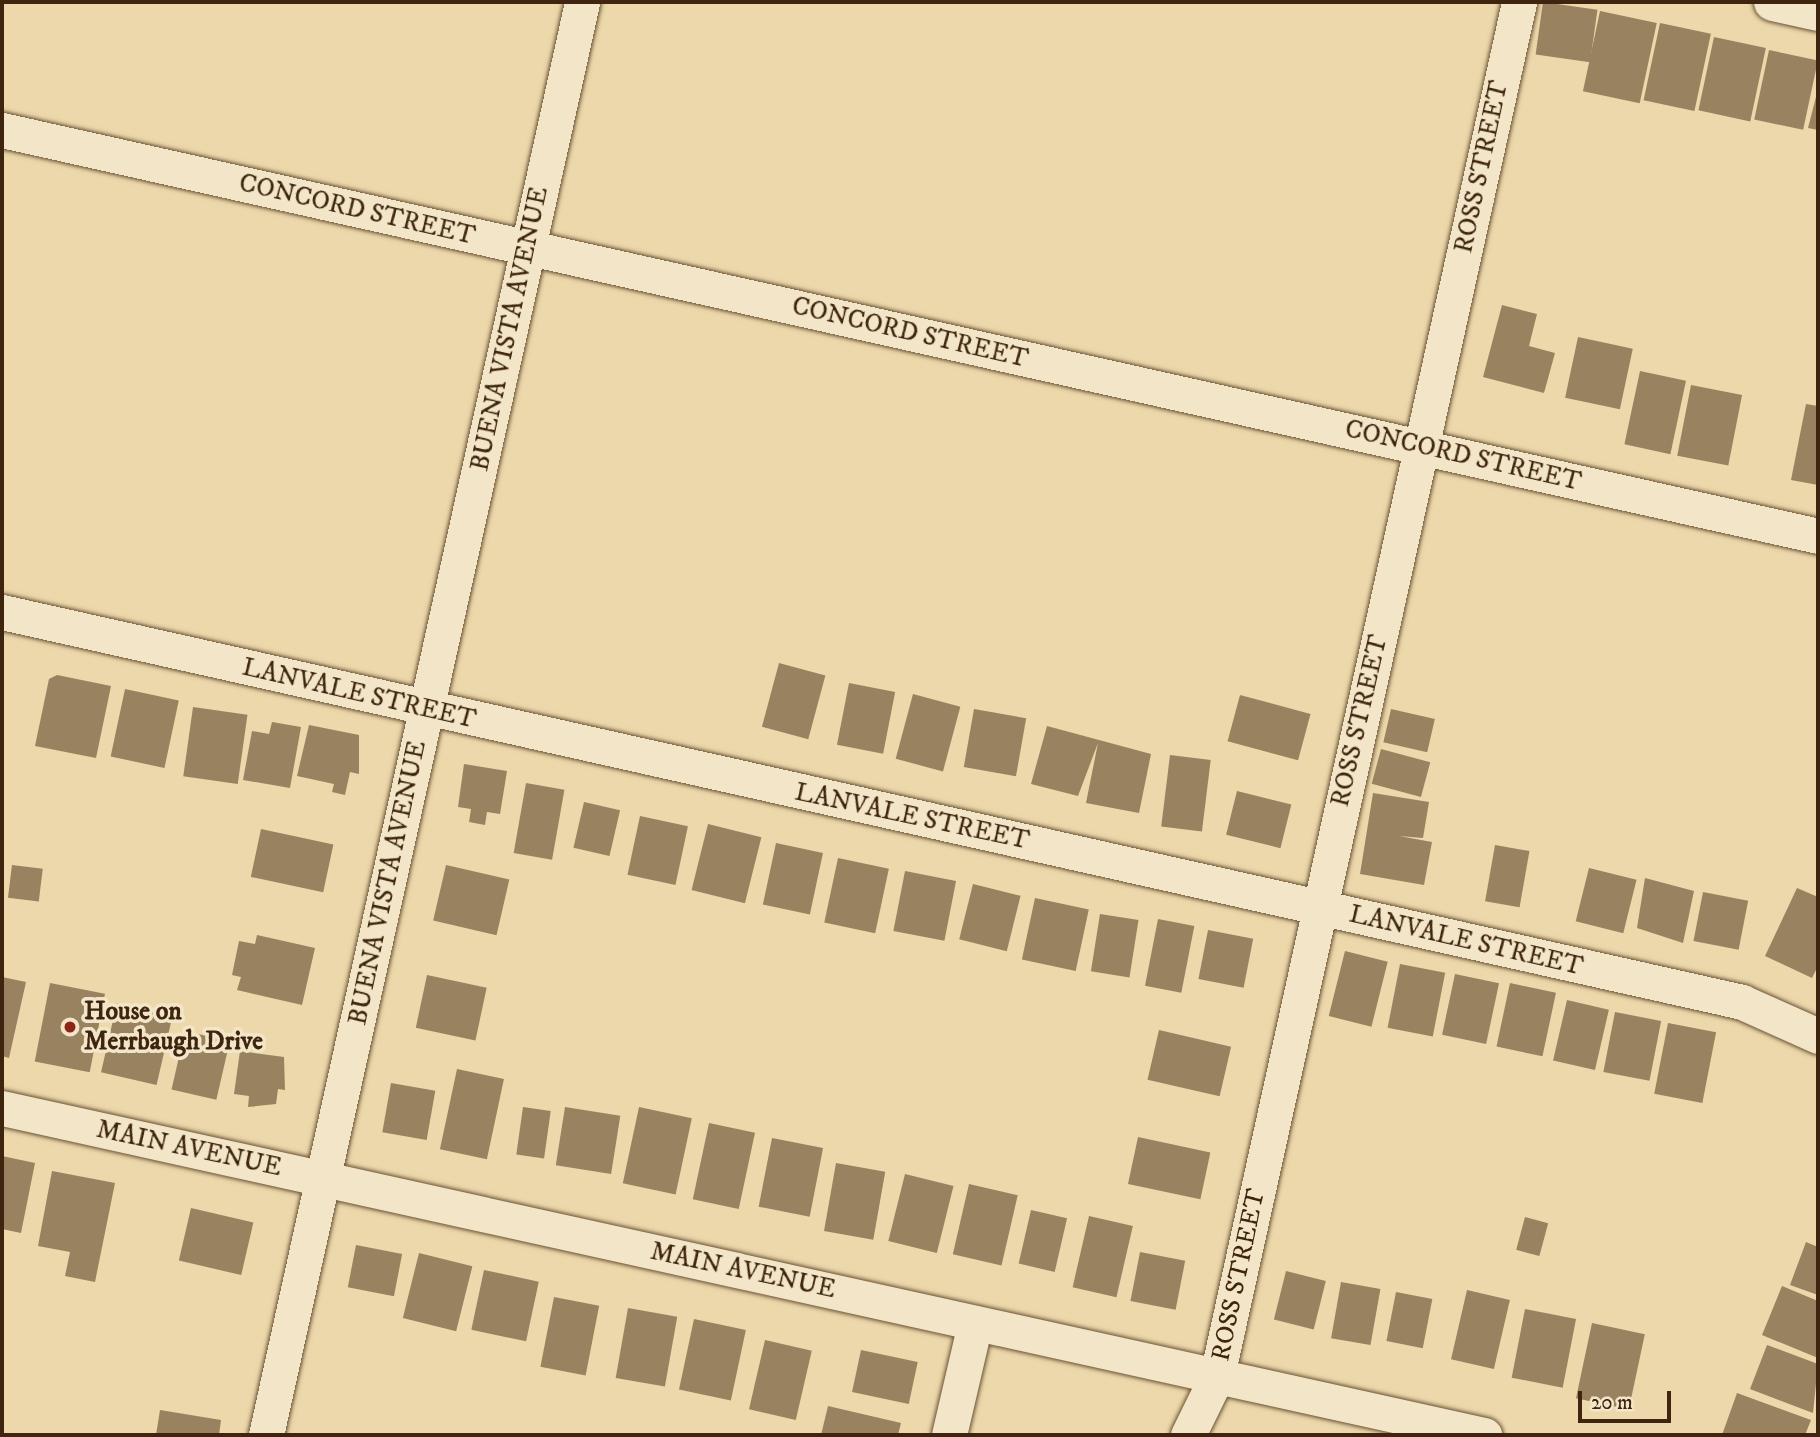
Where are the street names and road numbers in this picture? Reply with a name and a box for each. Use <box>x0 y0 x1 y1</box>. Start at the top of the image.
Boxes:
street label: ROSS STREET <box>1448 78 1516 256</box>
street label: CONCORD STREET <box>236 168 478 252</box>
street label: BUENA VISTA AVENUE <box>465 184 555 474</box>
street label: CONCORD STREET <box>789 291 1031 375</box>
street label: CONCORD STREET <box>1342 414 1584 498</box>
street label: ROSS STREET <box>1325 632 1395 810</box>
street label: LANVALE STREET <box>239 652 479 736</box>
street label: BUENA VISTA AVENUE <box>343 738 433 1028</box>
street label: LANVALE STREET <box>792 777 1032 857</box>
street label: LANVALE STREET <box>1346 899 1586 983</box>
street label: MAIN AVENUE <box>94 1114 284 1184</box>
street label: ROSS STREET <box>1205 1186 1273 1364</box>
street label: MAIN AVENUE <box>648 1236 838 1306</box>

